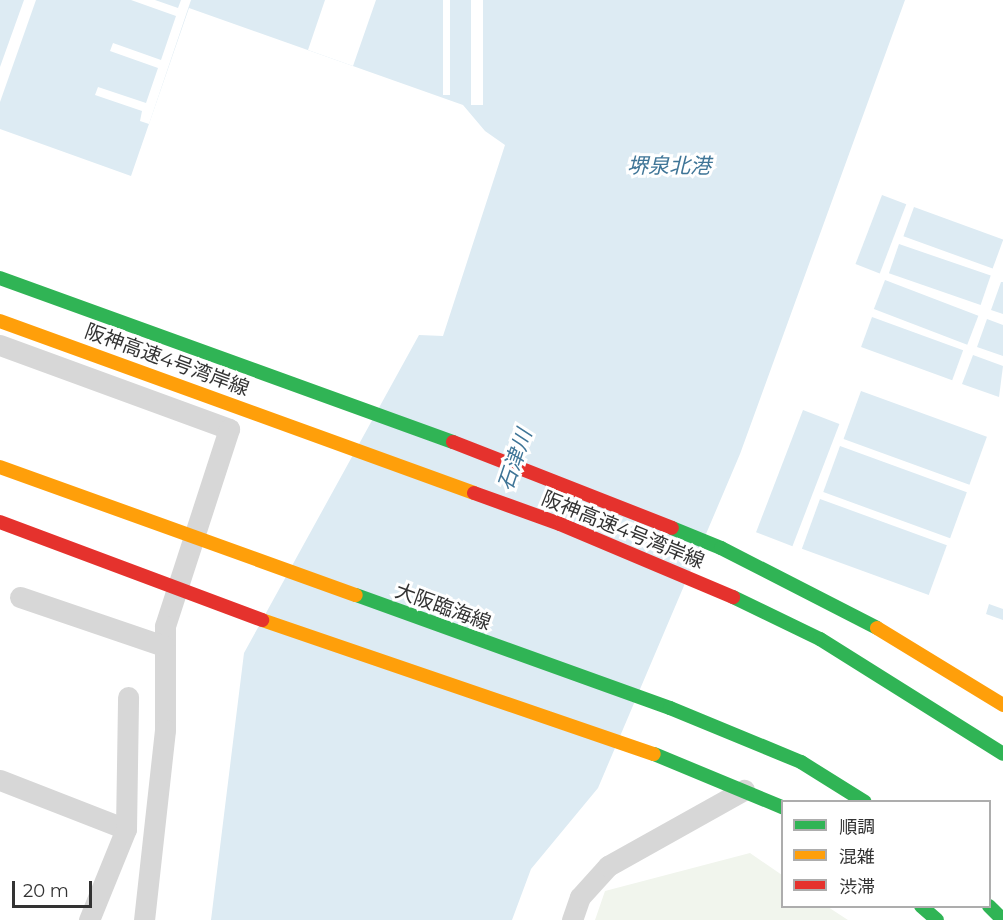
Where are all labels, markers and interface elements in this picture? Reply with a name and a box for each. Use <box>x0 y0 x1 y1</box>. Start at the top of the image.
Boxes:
water label: 堺泉北港 <box>627 153 711 179</box>
street label: 阪神高速4号湾岸線 <box>82 319 252 401</box>
water label: 石津川 <box>493 426 537 494</box>
street label: 阪神高速4号湾岸線 <box>538 486 708 574</box>
street label: 大阪臨海線 <box>392 579 494 635</box>
legend <box>781 800 991 908</box>
text: 順調 <box>839 816 875 838</box>
text: 混雑 <box>839 846 875 868</box>
scale bar <box>15 869 94 907</box>
text: 渋滞 <box>839 876 875 898</box>
text: 20 m <box>23 880 69 902</box>

